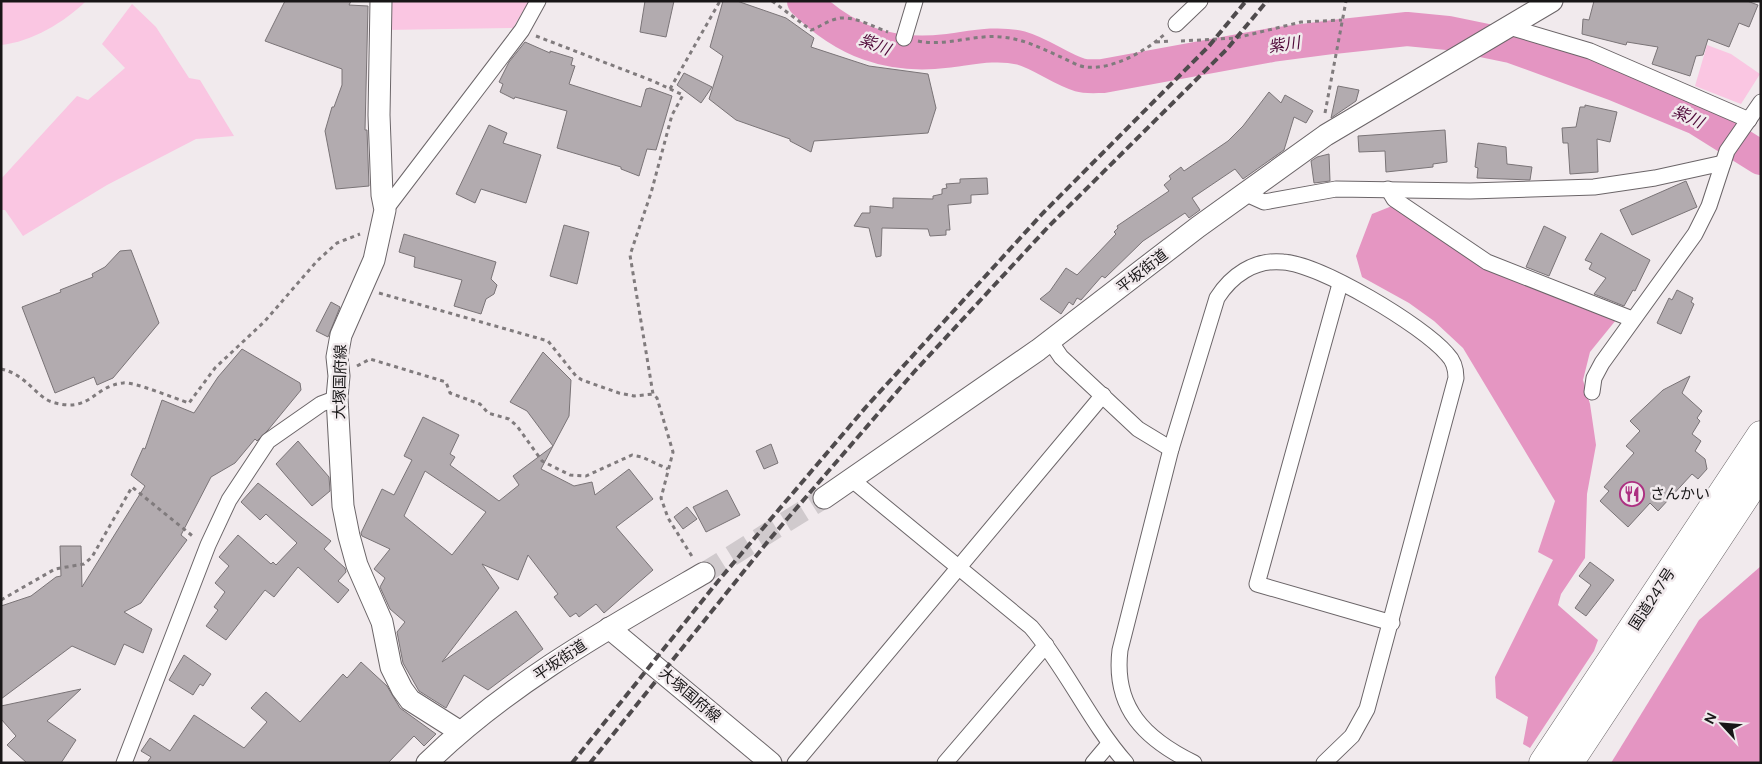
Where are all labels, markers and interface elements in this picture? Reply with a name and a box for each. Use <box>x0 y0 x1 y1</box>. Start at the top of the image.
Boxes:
water label: 紫川 <box>856 29 895 61</box>
water label: 紫川 <box>1267 32 1303 57</box>
water label: 紫川 <box>1669 100 1709 134</box>
street label: 平坂街道 <box>1112 245 1172 297</box>
street label: 大塚国府線 <box>329 344 351 420</box>
restaurant icon: さんかい <box>1619 481 1645 507</box>
place label: さんかい <box>1650 484 1710 504</box>
street label: 国道247号 <box>1624 564 1680 634</box>
street label: 平坂街道 <box>530 635 590 685</box>
street label: 大塚国府線 <box>655 663 725 727</box>
north arrow <box>1697 699 1747 749</box>
text: N <box>1700 710 1721 727</box>

